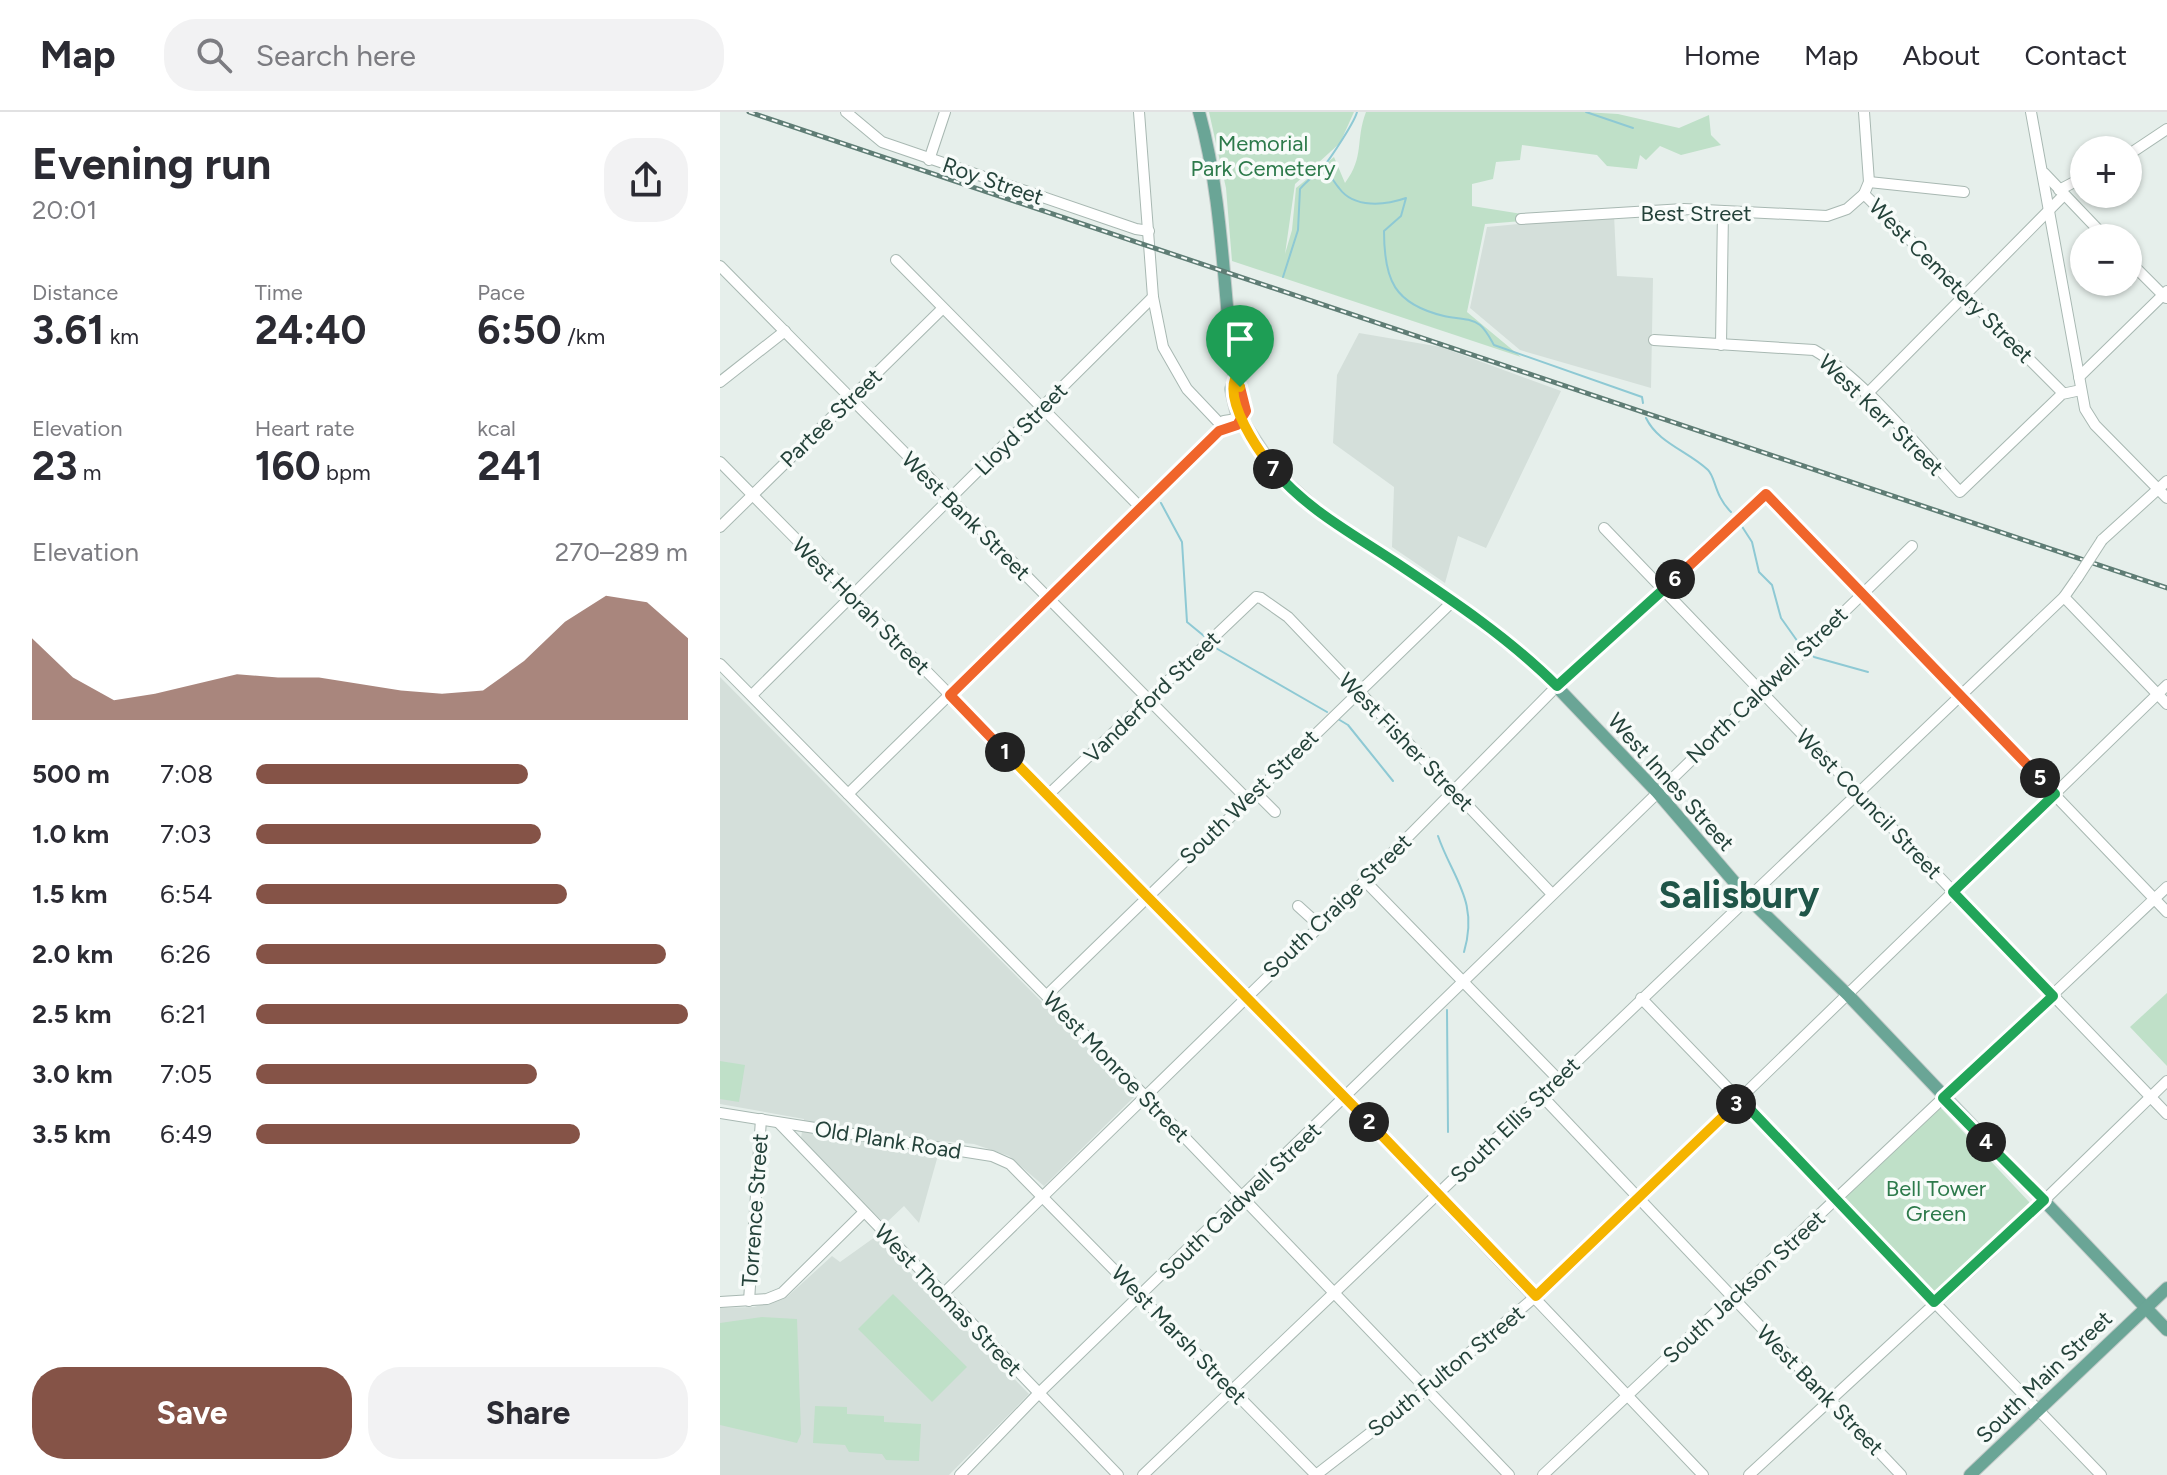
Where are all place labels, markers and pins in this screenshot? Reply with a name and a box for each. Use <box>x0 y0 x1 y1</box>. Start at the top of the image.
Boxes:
pin <box>1206 305 1274 387</box>
pin: 7 <box>1253 449 1293 489</box>
pin: 6 <box>1655 559 1695 599</box>
pin: 1 <box>985 732 1025 772</box>
pin: 5 <box>2020 758 2060 798</box>
pin: 3 <box>1716 1084 1756 1124</box>
pin: 2 <box>1349 1102 1389 1142</box>
pin: 4 <box>1966 1122 2006 1162</box>

